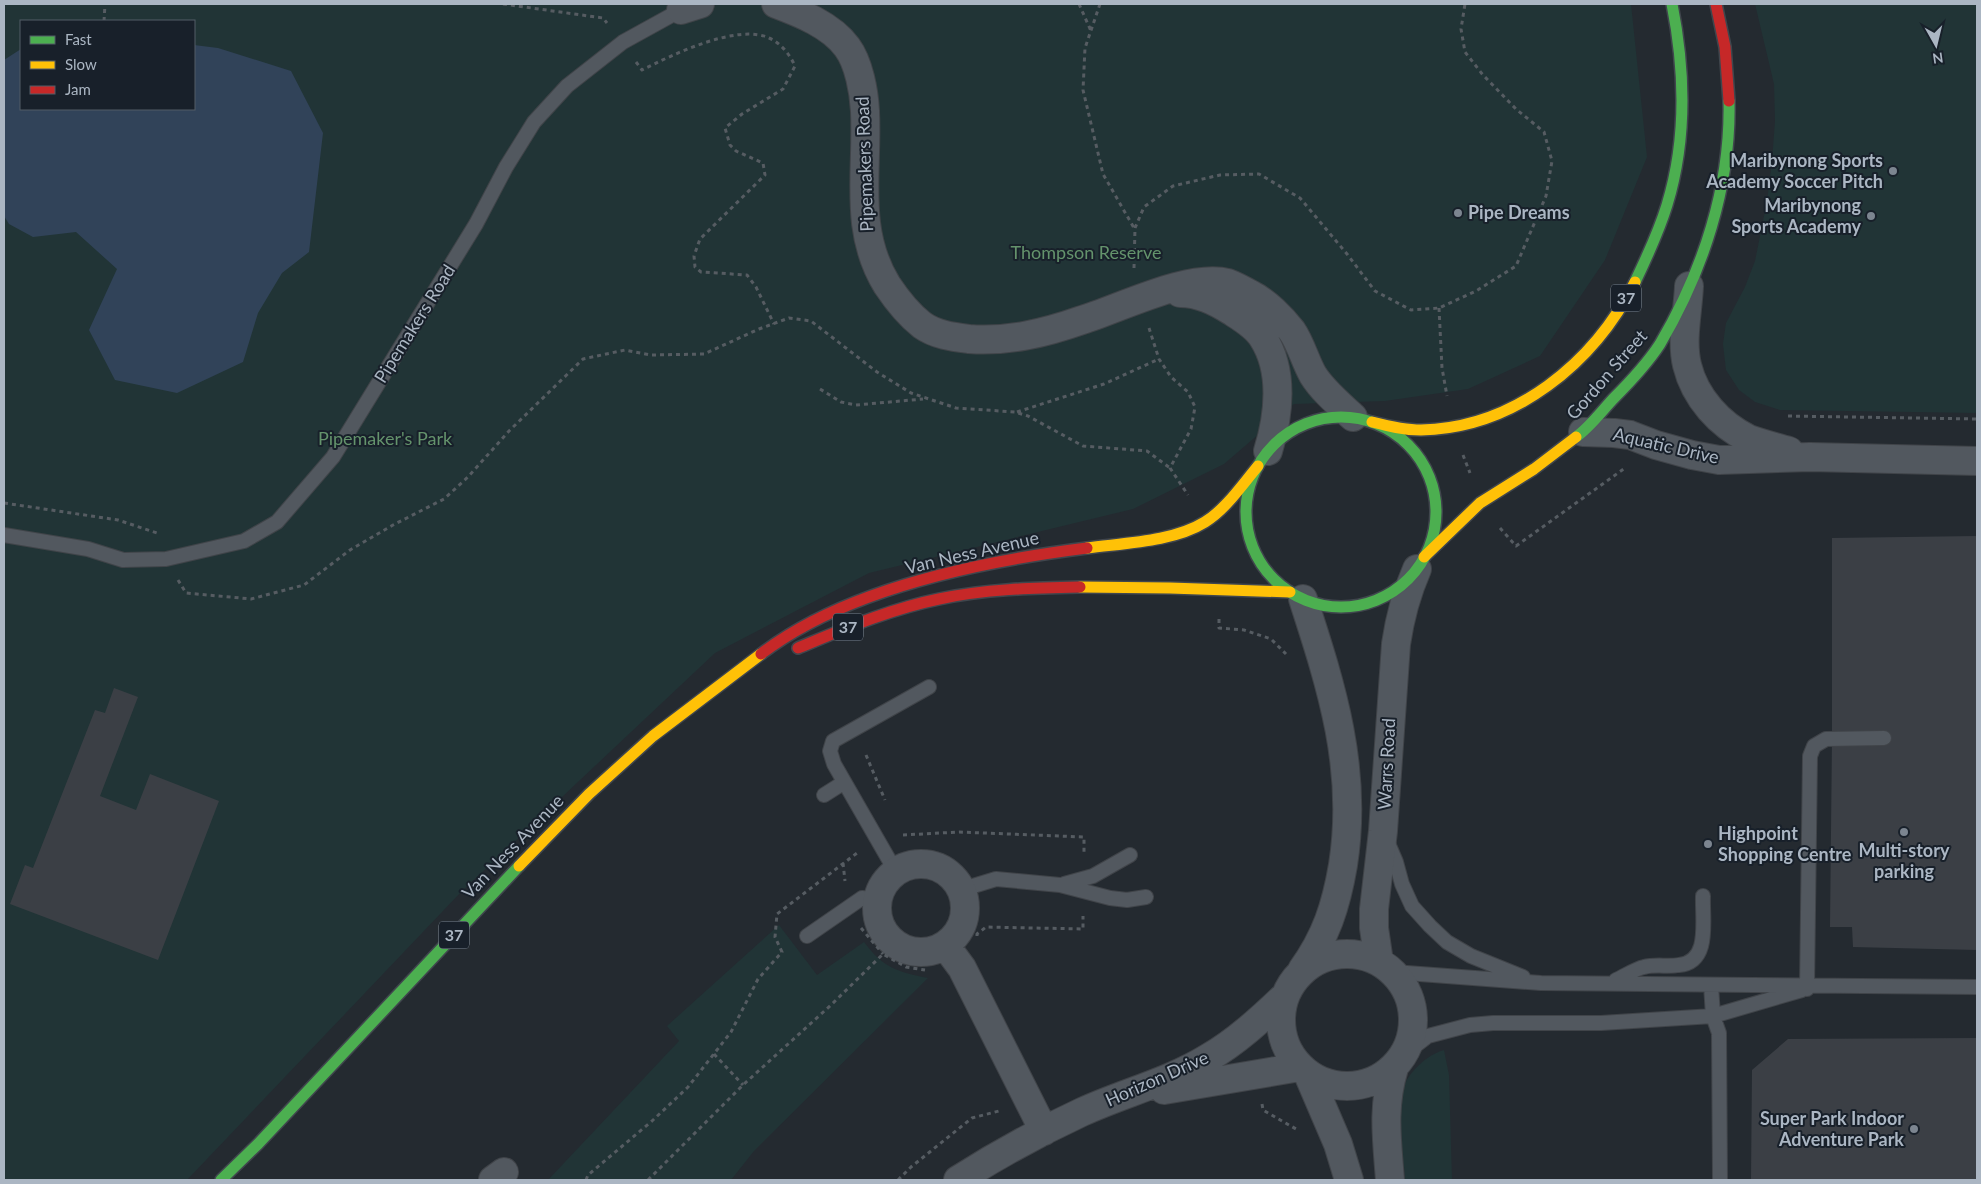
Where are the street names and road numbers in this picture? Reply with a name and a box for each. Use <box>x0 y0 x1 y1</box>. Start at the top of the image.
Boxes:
street label: Pipemakers Road <box>851 96 877 232</box>
street label: Pipemakers Road <box>369 260 459 387</box>
road number: 37 <box>1611 284 1641 312</box>
street label: Gordon Street <box>1561 325 1652 424</box>
street label: Aquatic Drive <box>1611 422 1721 468</box>
street label: Van Ness Avenue <box>903 526 1041 578</box>
road number: 37 <box>833 614 863 640</box>
street label: Warrs Road <box>1373 717 1399 810</box>
street label: Van Ness Avenue <box>457 790 568 903</box>
road number: 37 <box>439 922 469 948</box>
street label: Horizon Drive <box>1102 1046 1211 1111</box>

